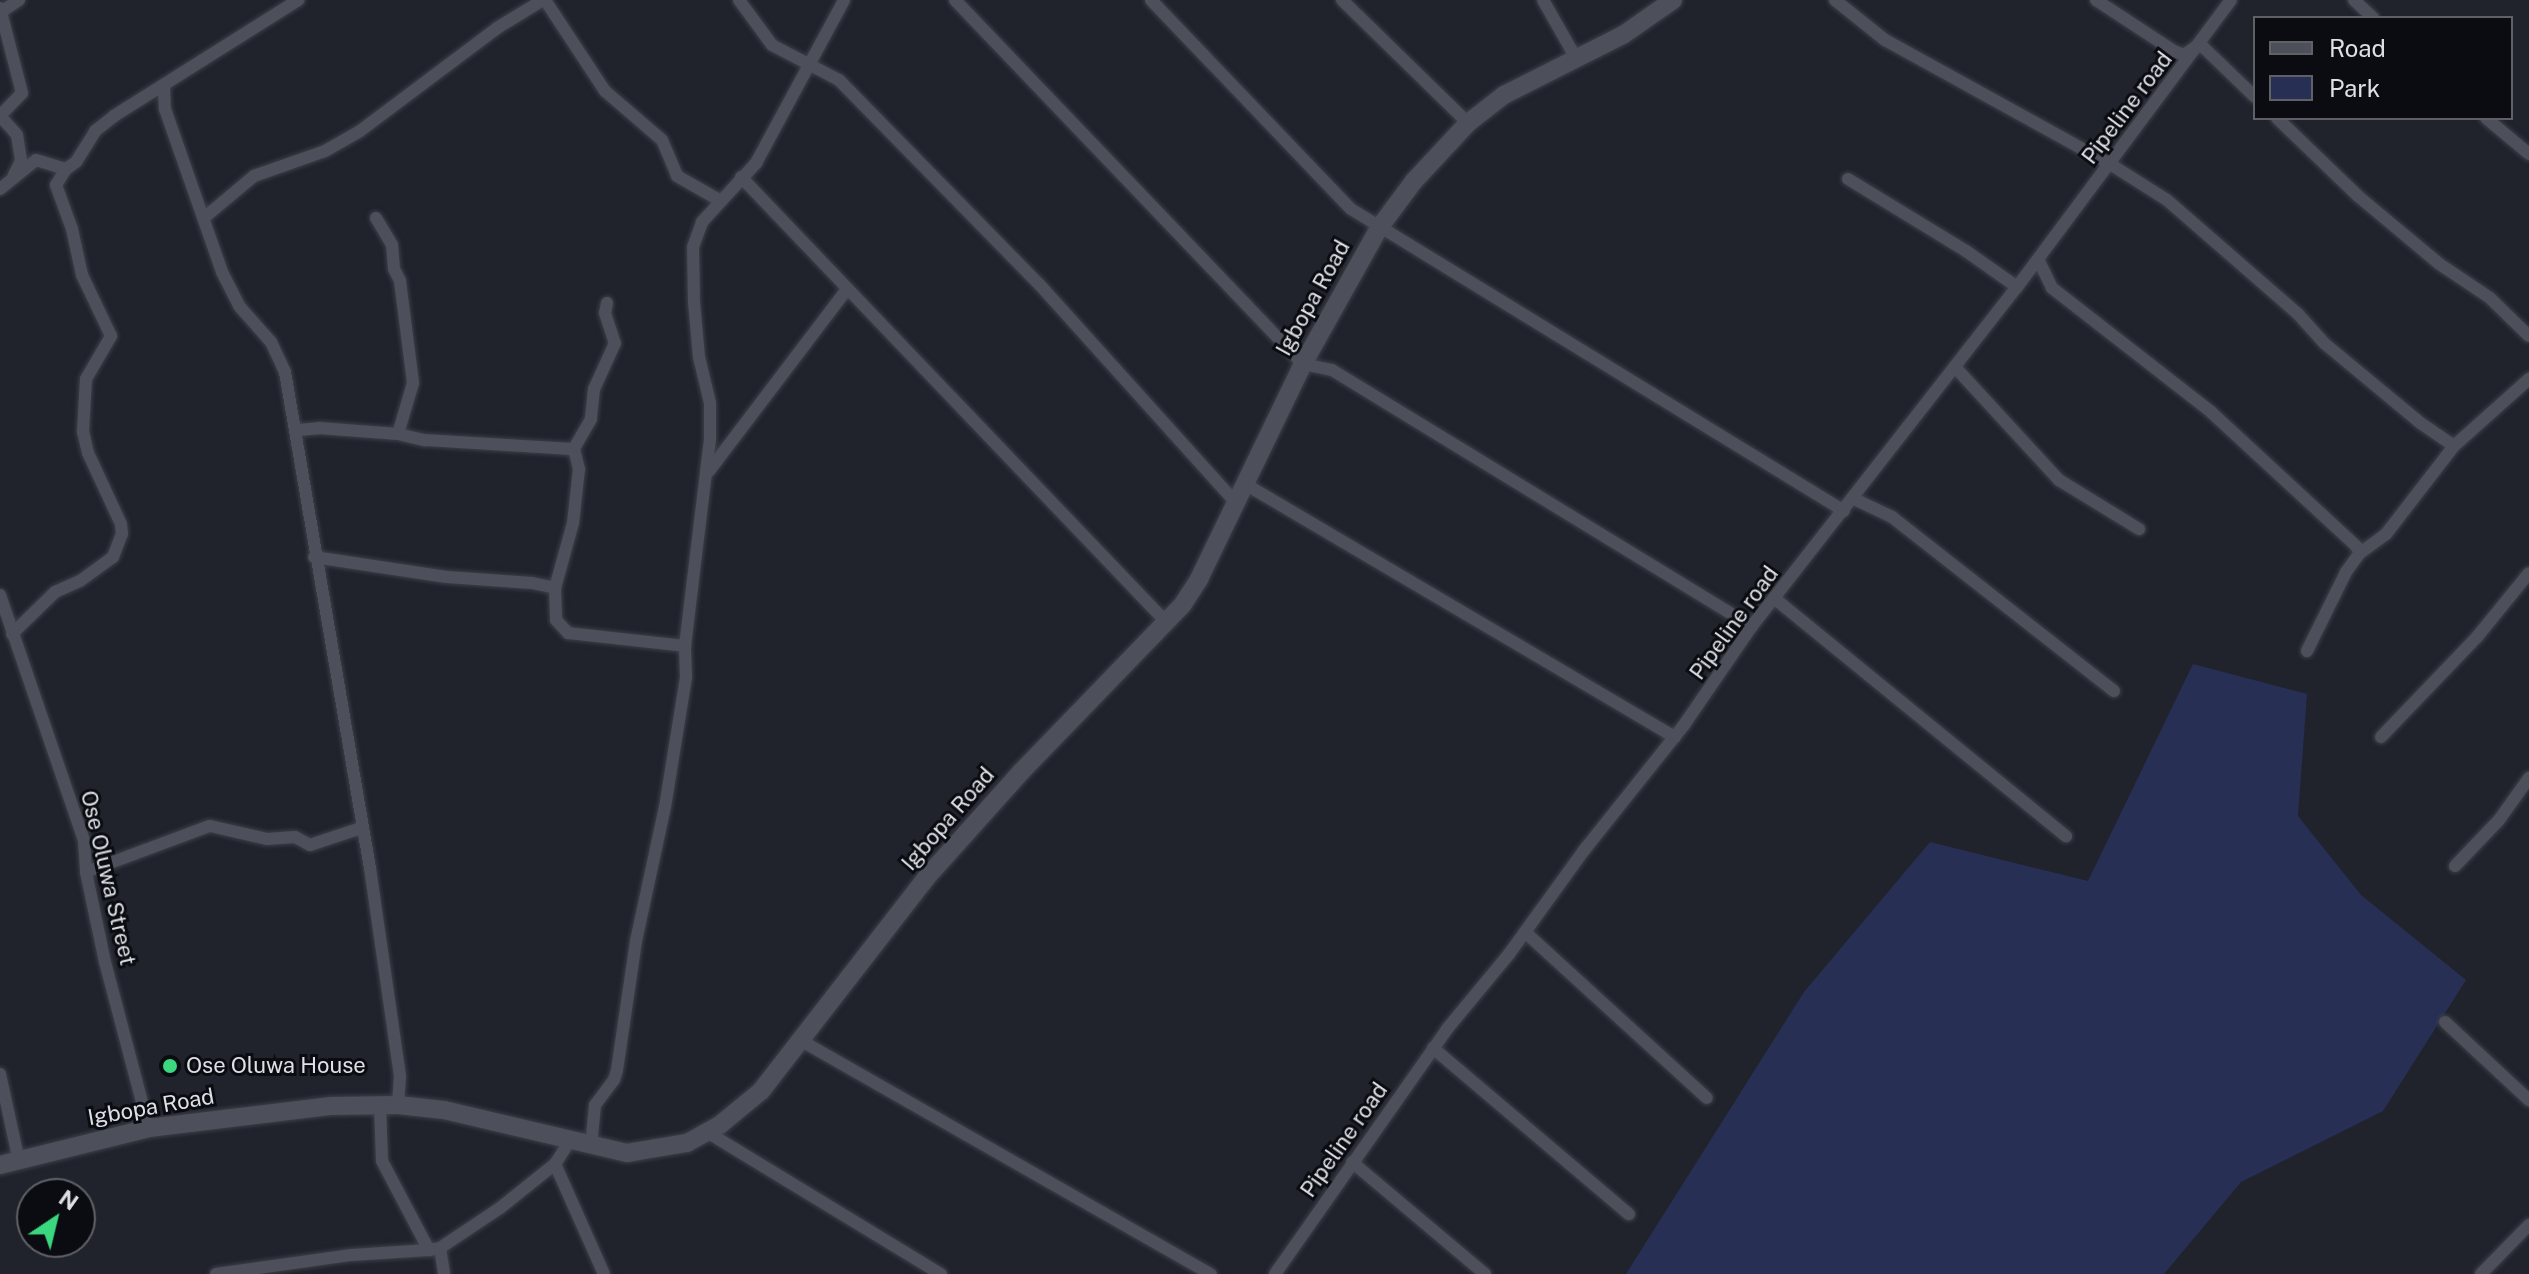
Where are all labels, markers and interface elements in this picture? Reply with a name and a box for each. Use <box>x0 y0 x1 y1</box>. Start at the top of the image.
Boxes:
legend <box>2253 16 2513 120</box>
text: Road <box>2329 34 2386 62</box>
street label: Pipeline road <box>2076 47 2178 169</box>
text: Park <box>2329 74 2380 102</box>
street label: Igbopa Road <box>1270 236 1356 360</box>
street label: Pipeline road <box>1684 561 1784 685</box>
street label: Igbopa Road <box>896 762 1000 876</box>
street label: Ose Oluwa Street <box>75 788 141 968</box>
place label: Ose Oluwa House <box>186 1053 366 1079</box>
marker: Ose Oluwa House <box>161 1057 179 1075</box>
street label: Pipeline road <box>1295 1078 1393 1202</box>
street label: Igbopa Road <box>86 1083 216 1131</box>
north arrow <box>16 1178 96 1258</box>
text: N <box>54 1184 83 1216</box>

